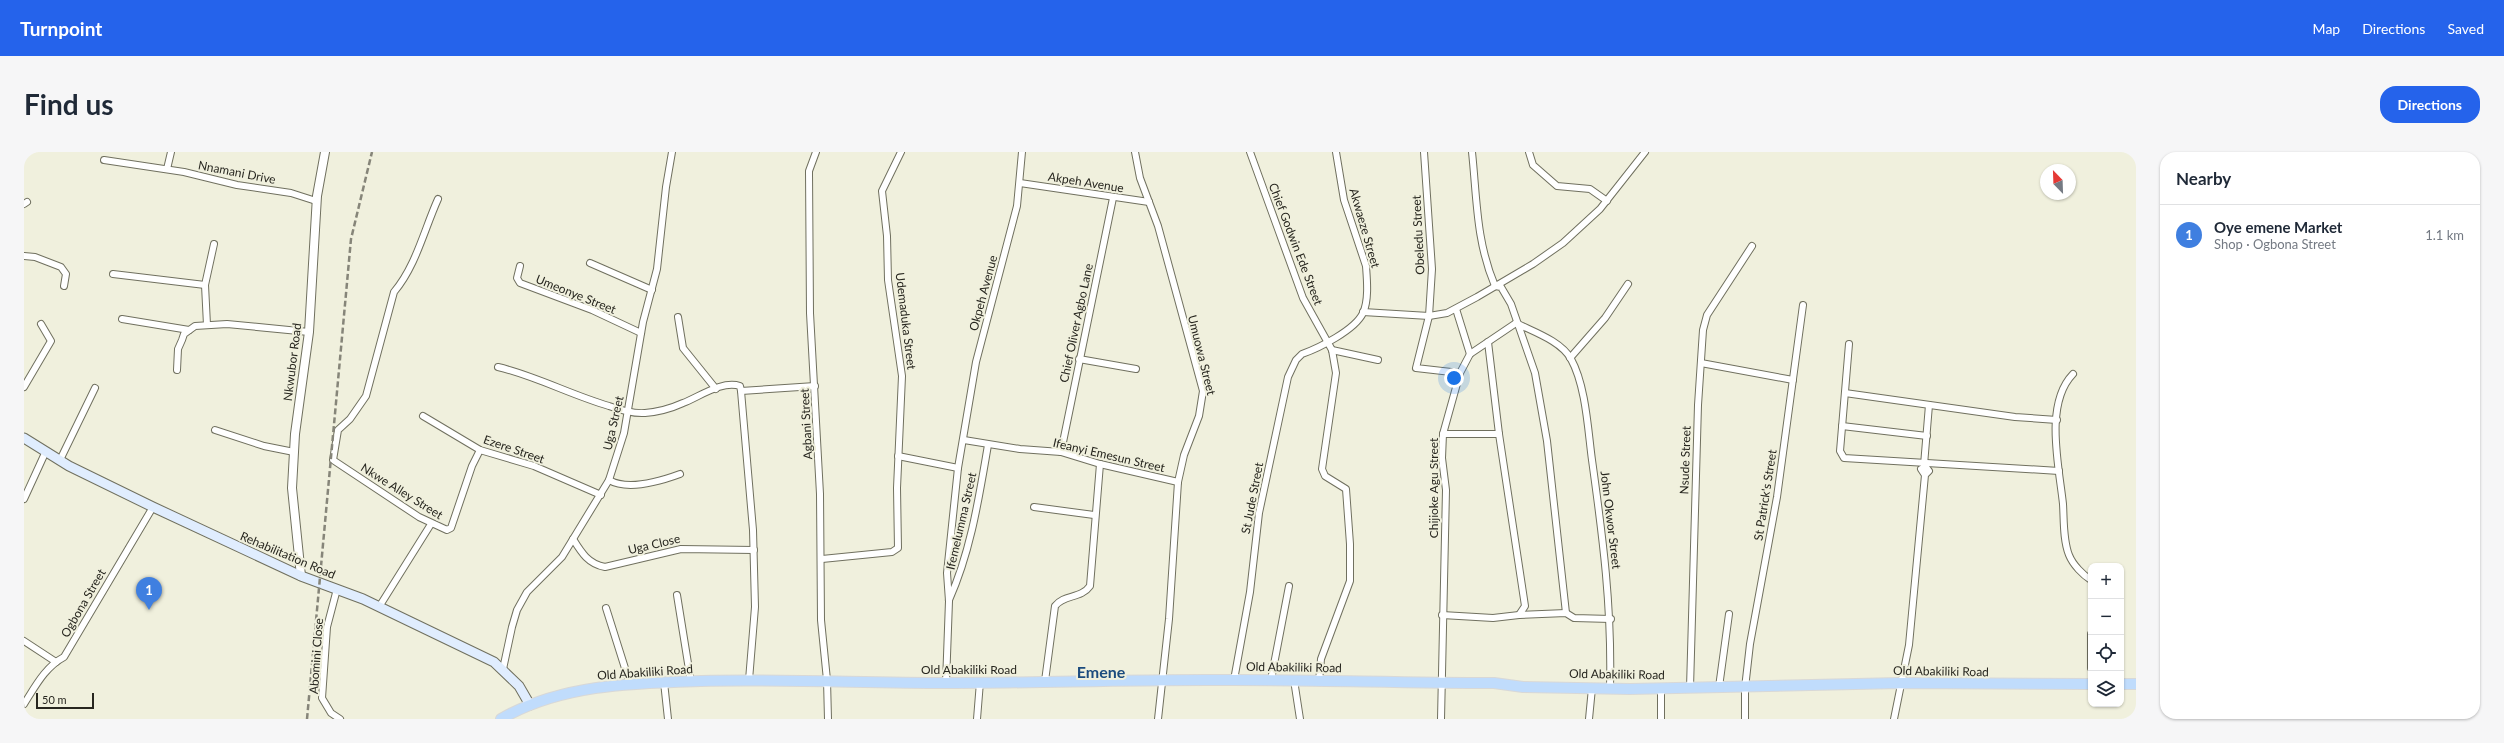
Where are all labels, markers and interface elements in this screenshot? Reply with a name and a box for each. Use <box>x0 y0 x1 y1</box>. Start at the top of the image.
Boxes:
text: Turnpoint <box>20 17 102 40</box>
text: Map <box>2313 20 2340 37</box>
text: Directions <box>2362 20 2425 37</box>
text: Saved <box>2447 20 2484 37</box>
button: Directions <box>2380 86 2480 123</box>
text: Find us <box>24 87 114 121</box>
street label: Nnamani Drive <box>197 157 277 187</box>
north arrow <box>2040 164 2076 200</box>
text: Nearby <box>2176 168 2231 189</box>
street label: Akpeh Avenue <box>1047 169 1125 195</box>
street label: Chief Godwin Ede Street <box>1266 181 1326 308</box>
street label: Akwaeze Street <box>1346 186 1384 270</box>
street label: Obeledu Street <box>1408 194 1428 275</box>
text: Oye emene Market <box>2214 218 2342 236</box>
text: 1 <box>2185 227 2193 243</box>
text: 1.1 km <box>2425 227 2464 243</box>
text: Shop · Ogbona Street <box>2214 236 2336 252</box>
street label: Okpeh Avenue <box>966 254 1000 332</box>
street label: Chief Oliver Agbo Lane <box>1056 262 1096 384</box>
street label: Umeonye Street <box>534 271 619 317</box>
street label: Udemaduka Street <box>893 272 919 371</box>
street label: Umuowa Street <box>1185 313 1219 397</box>
street label: Nkwubor Road <box>280 322 304 402</box>
your location <box>1444 368 1464 388</box>
street label: Agbani Street <box>797 387 815 460</box>
street label: Uga Street <box>599 394 627 452</box>
street label: Nsude Street <box>1676 425 1694 495</box>
street label: Ezere Street <box>481 432 547 467</box>
street label: Ifeanyi Emesun Street <box>1052 435 1167 475</box>
street label: Chijioke Agu Street <box>1426 437 1441 538</box>
street label: St Patrick's Street <box>1750 448 1780 542</box>
street label: Nkwe Alley Street <box>358 460 446 523</box>
street label: St Jude Street <box>1238 460 1266 535</box>
street label: Ifemelumma Street <box>942 470 980 571</box>
street label: John Okwor Street <box>1598 470 1625 571</box>
street label: Rehabilitation Road <box>238 528 338 582</box>
street label: Uga Close <box>626 531 682 557</box>
map controls <box>2088 563 2124 707</box>
button: + <box>2088 563 2124 599</box>
street label: Ogbona Street <box>57 565 109 640</box>
pin: 1 <box>136 577 162 610</box>
button: − <box>2088 599 2124 635</box>
street label: Abomini Close <box>306 617 326 695</box>
button: locate <box>2088 635 2124 671</box>
street label: Old Abakiliki Road <box>1246 659 1342 675</box>
street label: Old Abakiliki Road <box>597 661 693 683</box>
street label: Old Abakiliki Road <box>921 662 1017 677</box>
district label: Emene <box>1077 662 1126 681</box>
street label: Old Abakiliki Road <box>1893 663 1989 679</box>
street label: Old Abakiliki Road <box>1569 666 1665 682</box>
button: layers <box>2088 671 2124 707</box>
scale bar <box>36 691 94 710</box>
text: 50 m <box>42 693 67 706</box>

